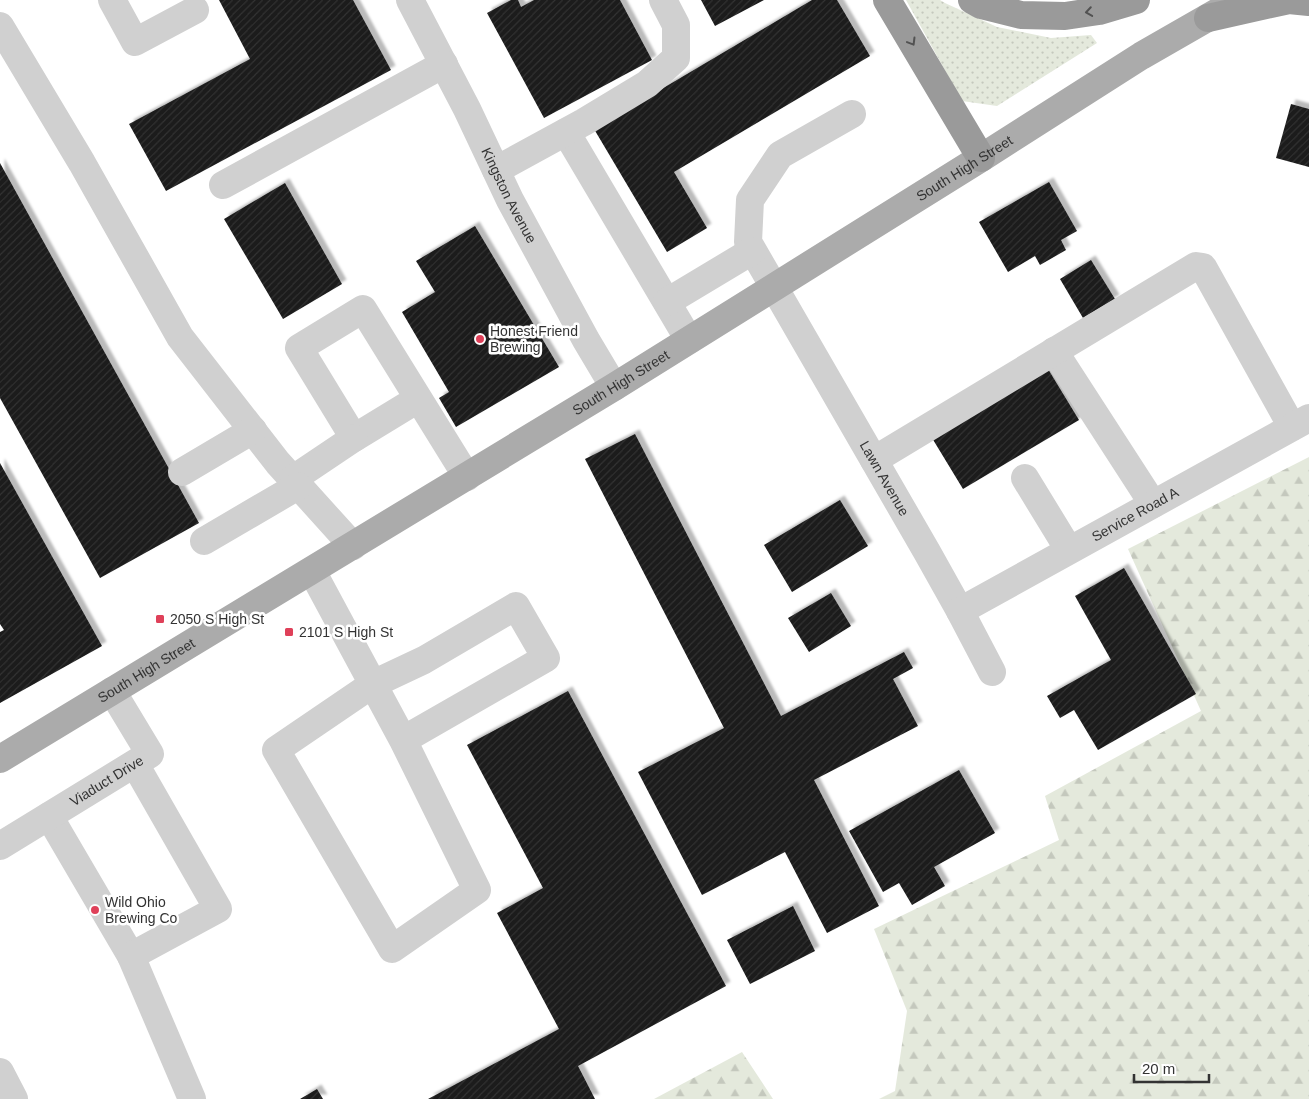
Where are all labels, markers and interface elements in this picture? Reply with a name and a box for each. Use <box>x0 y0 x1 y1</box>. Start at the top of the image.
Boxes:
one-way arrow <box>1085 7 1093 17</box>
one-way arrow <box>906 36 916 45</box>
street label: South High Street <box>913 132 1016 204</box>
street label: Kingston Avenue <box>478 145 540 246</box>
place label: Honest Friend Brewing <box>490 323 578 355</box>
marker: Honest Friend Brewing <box>474 333 486 345</box>
street label: South High Street <box>569 347 672 418</box>
street label: Lawn Avenue <box>857 438 913 519</box>
street label: Service Road A <box>1089 484 1182 545</box>
place label: 2050 S High St <box>170 611 264 627</box>
marker: 2050 S High St <box>154 613 166 625</box>
place label: 2101 S High St <box>299 624 393 640</box>
marker: 2101 S High St <box>283 626 295 638</box>
street label: South High Street <box>95 635 198 706</box>
street label: Viaduct Drive <box>67 752 146 809</box>
place label: Wild Ohio Brewing Co <box>105 894 178 926</box>
marker: Wild Ohio Brewing Co <box>89 904 101 916</box>
scale bar <box>1134 1052 1209 1084</box>
text: 20 m <box>1142 1060 1175 1077</box>

